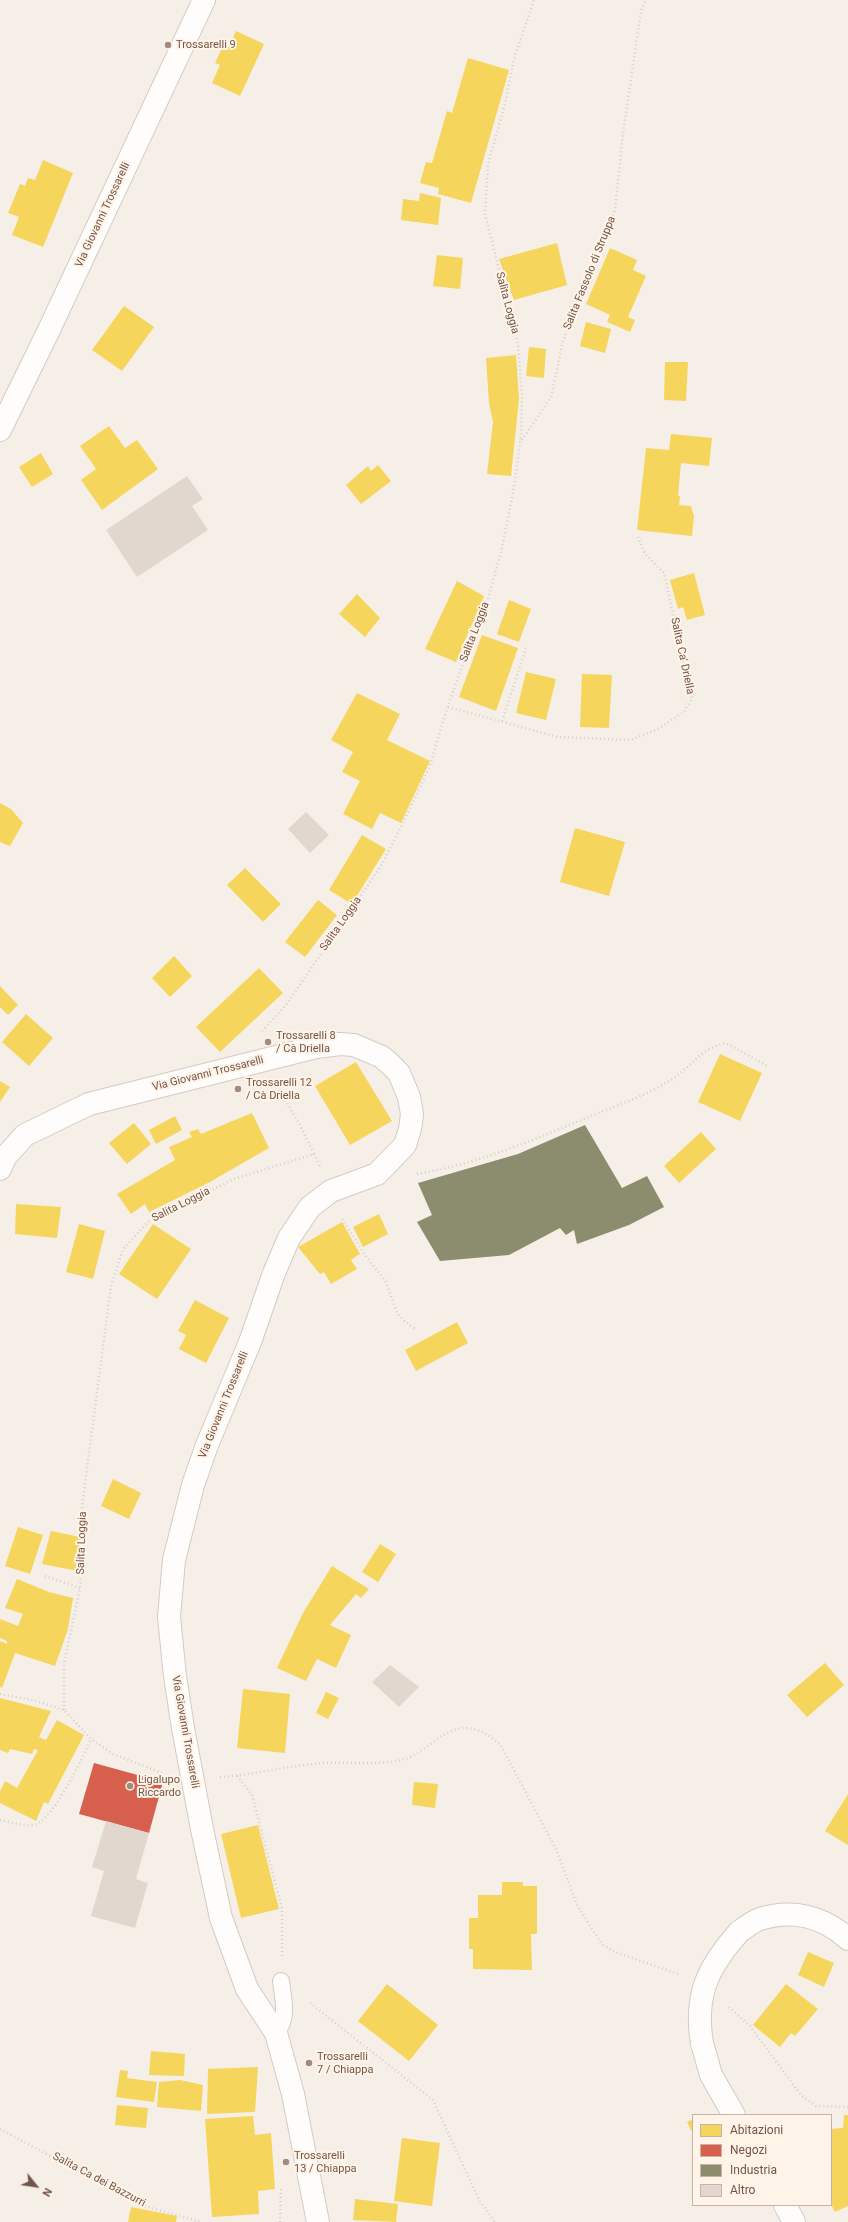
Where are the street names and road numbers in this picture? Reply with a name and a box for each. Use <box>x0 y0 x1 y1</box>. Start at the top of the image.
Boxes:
street label: Via Giovanni Trossarelli <box>73 160 133 270</box>
street label: Salita Fassolo di Struppa <box>561 214 619 332</box>
street label: Salita Loggia <box>492 271 522 335</box>
street label: Salita Loggia <box>457 600 493 664</box>
street label: Salita Ca' Driella <box>667 616 697 696</box>
street label: Salita Loggia <box>317 894 365 954</box>
street label: Via Giovanni Trossarelli <box>151 1054 265 1094</box>
street label: Salita Loggia <box>150 1185 212 1225</box>
street label: Via Giovanni Trossarelli <box>196 1349 252 1461</box>
street label: Salita Loggia <box>74 1511 90 1575</box>
street label: Via Giovanni Trossarelli <box>169 1675 201 1789</box>
street label: Salita Ca dei Bazzurri <box>50 2150 148 2210</box>

